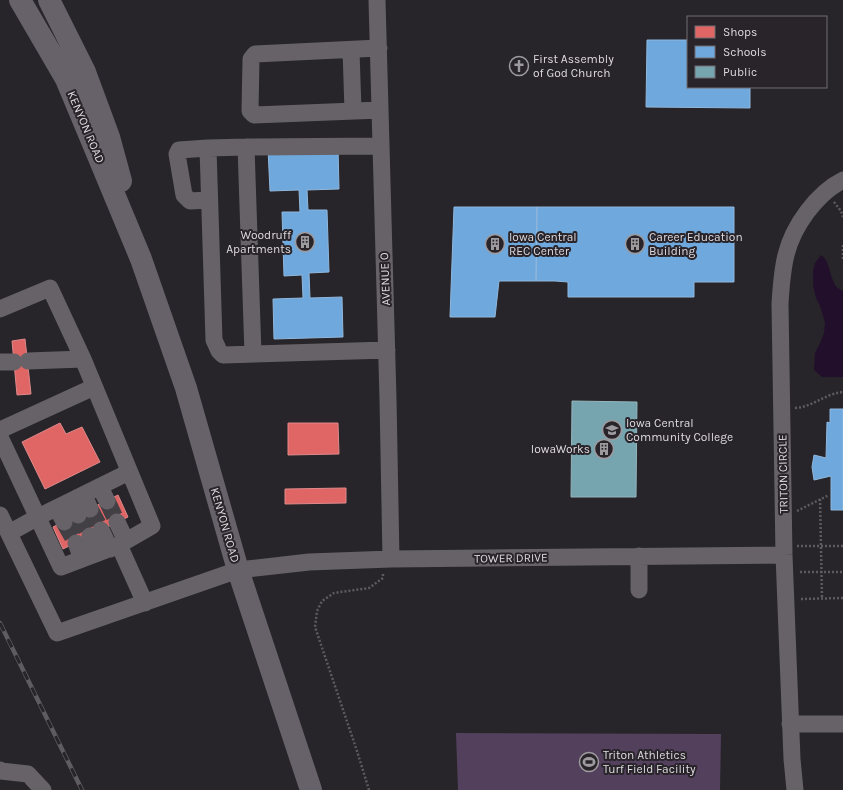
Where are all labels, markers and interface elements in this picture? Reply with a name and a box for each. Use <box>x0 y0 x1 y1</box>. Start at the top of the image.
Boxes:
legend <box>687 16 827 88</box>
text: Shops <box>723 25 757 39</box>
text: Schools <box>723 45 766 59</box>
place label: First Assembly of God Church <box>533 52 614 80</box>
church icon: First Assembly of God Church <box>508 55 530 77</box>
text: Public <box>723 65 757 79</box>
street label: KENYON ROAD <box>64 89 108 165</box>
place label: Woodruff Apartments <box>226 228 292 256</box>
place label: Iowa Central REC Center <box>509 230 577 258</box>
place label: Career Education Building <box>649 230 743 258</box>
building icon: Woodruff Apartments <box>294 231 316 253</box>
building icon: Iowa Central REC Center <box>484 233 506 255</box>
building icon: Career Education Building <box>624 233 646 255</box>
street label: AVENUE O <box>377 252 393 306</box>
place label: Iowa Central Community College <box>626 416 733 444</box>
school or university icon: Iowa Central Community College <box>601 419 623 441</box>
street label: TRITON CIRCLE <box>775 434 791 514</box>
building icon: IowaWorks <box>593 438 615 460</box>
place label: IowaWorks <box>531 442 590 456</box>
street label: KENYON ROAD <box>208 486 242 564</box>
street label: TOWER DRIVE <box>474 550 548 566</box>
place label: Triton Athletics Turf Field Facility <box>603 748 696 776</box>
sports icon: Triton Athletics Turf Field Facility <box>578 751 600 773</box>

